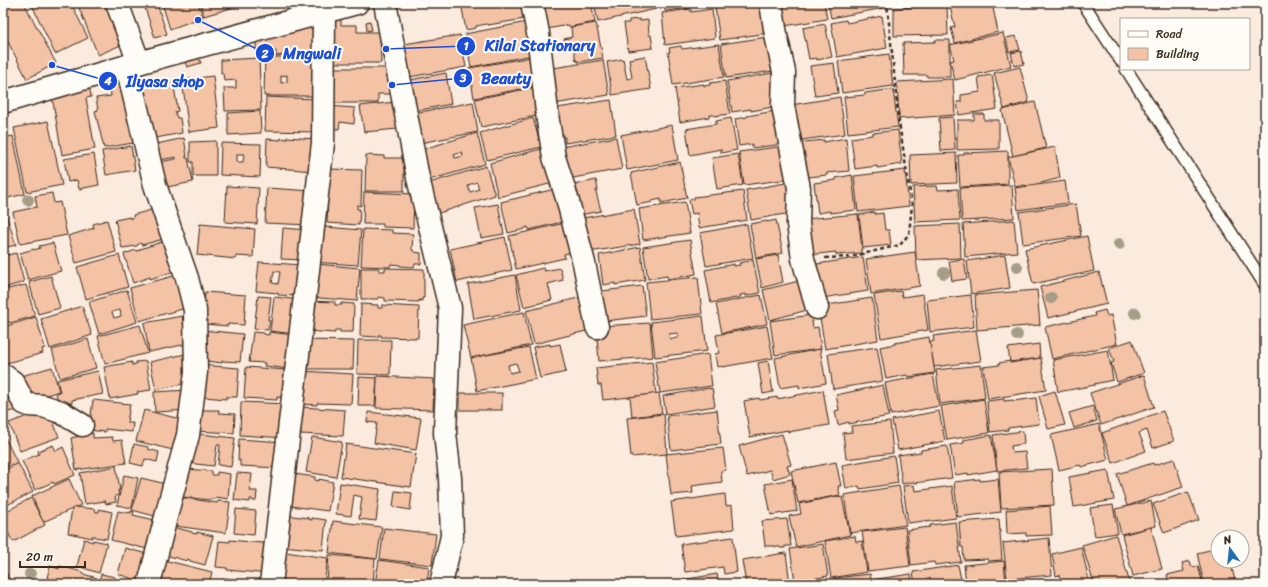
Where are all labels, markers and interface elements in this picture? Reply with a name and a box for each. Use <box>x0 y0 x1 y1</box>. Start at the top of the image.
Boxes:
legend <box>1120 18 1250 70</box>
text: Road <box>1156 23 1183 45</box>
text: Kilai Stationary <box>484 31 596 60</box>
callout: Kilai Stationary <box>456 32 604 60</box>
text: 1 <box>463 35 469 57</box>
callout: Mngwali <box>255 39 349 67</box>
text: Mngwali <box>282 39 342 68</box>
text: 2 <box>261 43 269 65</box>
text: Building <box>1156 43 1199 65</box>
callout: Beauty <box>453 64 539 92</box>
text: Beauty <box>481 64 532 93</box>
callout: Ilyasa shop <box>98 67 212 95</box>
text: Ilyasa shop <box>125 67 205 96</box>
text: 3 <box>459 67 467 89</box>
text: 4 <box>103 70 112 92</box>
north arrow <box>1210 529 1250 569</box>
text: N <box>1220 530 1234 550</box>
scale bar <box>20 543 85 569</box>
text: 20 m <box>26 546 53 568</box>

